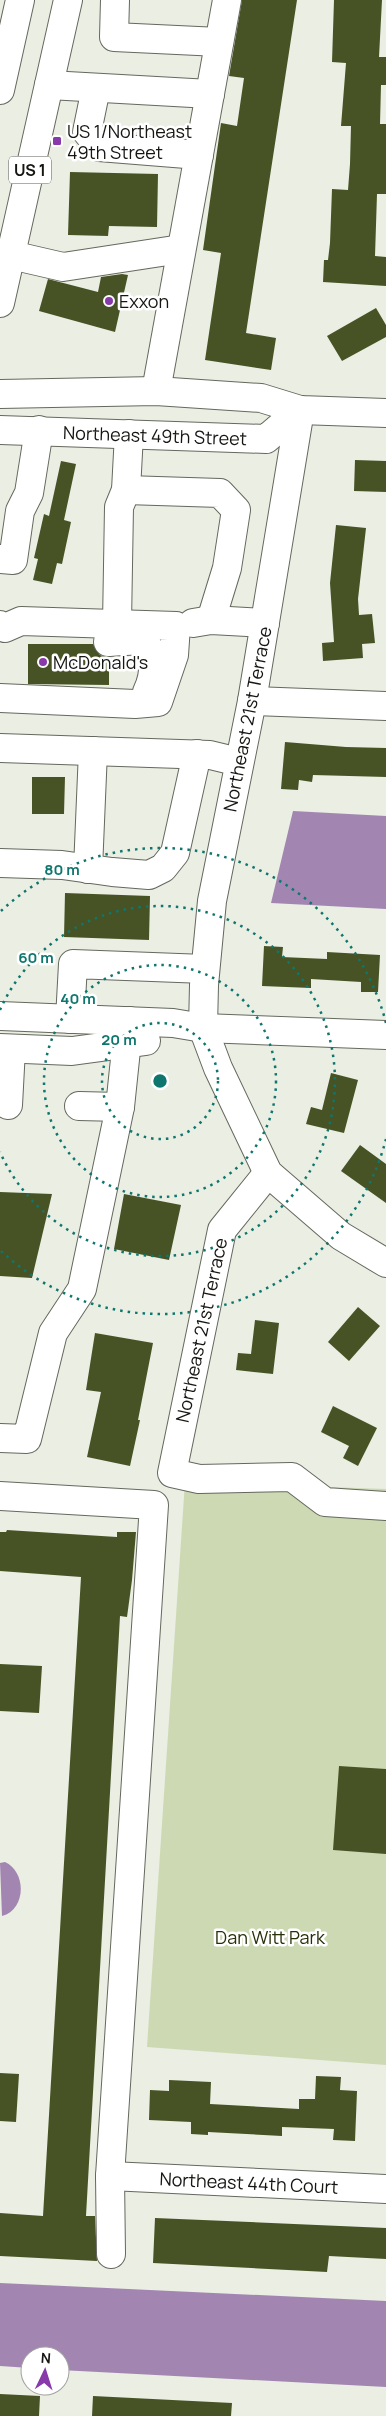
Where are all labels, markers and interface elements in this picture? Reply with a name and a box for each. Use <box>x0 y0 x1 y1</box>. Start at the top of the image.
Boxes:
place label: US 1/Northeast 49th Street <box>67 119 192 164</box>
marker: US 1/Northeast 49th Street <box>51 135 63 147</box>
road number: US 1 <box>9 156 51 184</box>
place label: Exxon <box>119 289 169 313</box>
marker: Exxon <box>103 295 115 307</box>
street label: Northeast 49th Street <box>63 420 247 450</box>
street label: Northeast 21st Terrace <box>217 624 277 814</box>
place label: McDonald's <box>53 650 148 674</box>
marker: McDonald's <box>37 656 49 668</box>
text: 80 m <box>44 859 80 880</box>
text: 60 m <box>18 947 54 968</box>
text: 40 m <box>60 988 96 1009</box>
text: 20 m <box>101 1029 137 1050</box>
centre of rings <box>151 1072 169 1090</box>
street label: Northeast 21st Terrace <box>170 1235 232 1425</box>
park label: Dan Witt Park <box>215 1925 326 1949</box>
street label: Northeast 44th Court <box>159 2166 339 2199</box>
north arrow <box>20 2346 70 2396</box>
text: N <box>40 2348 52 2367</box>

